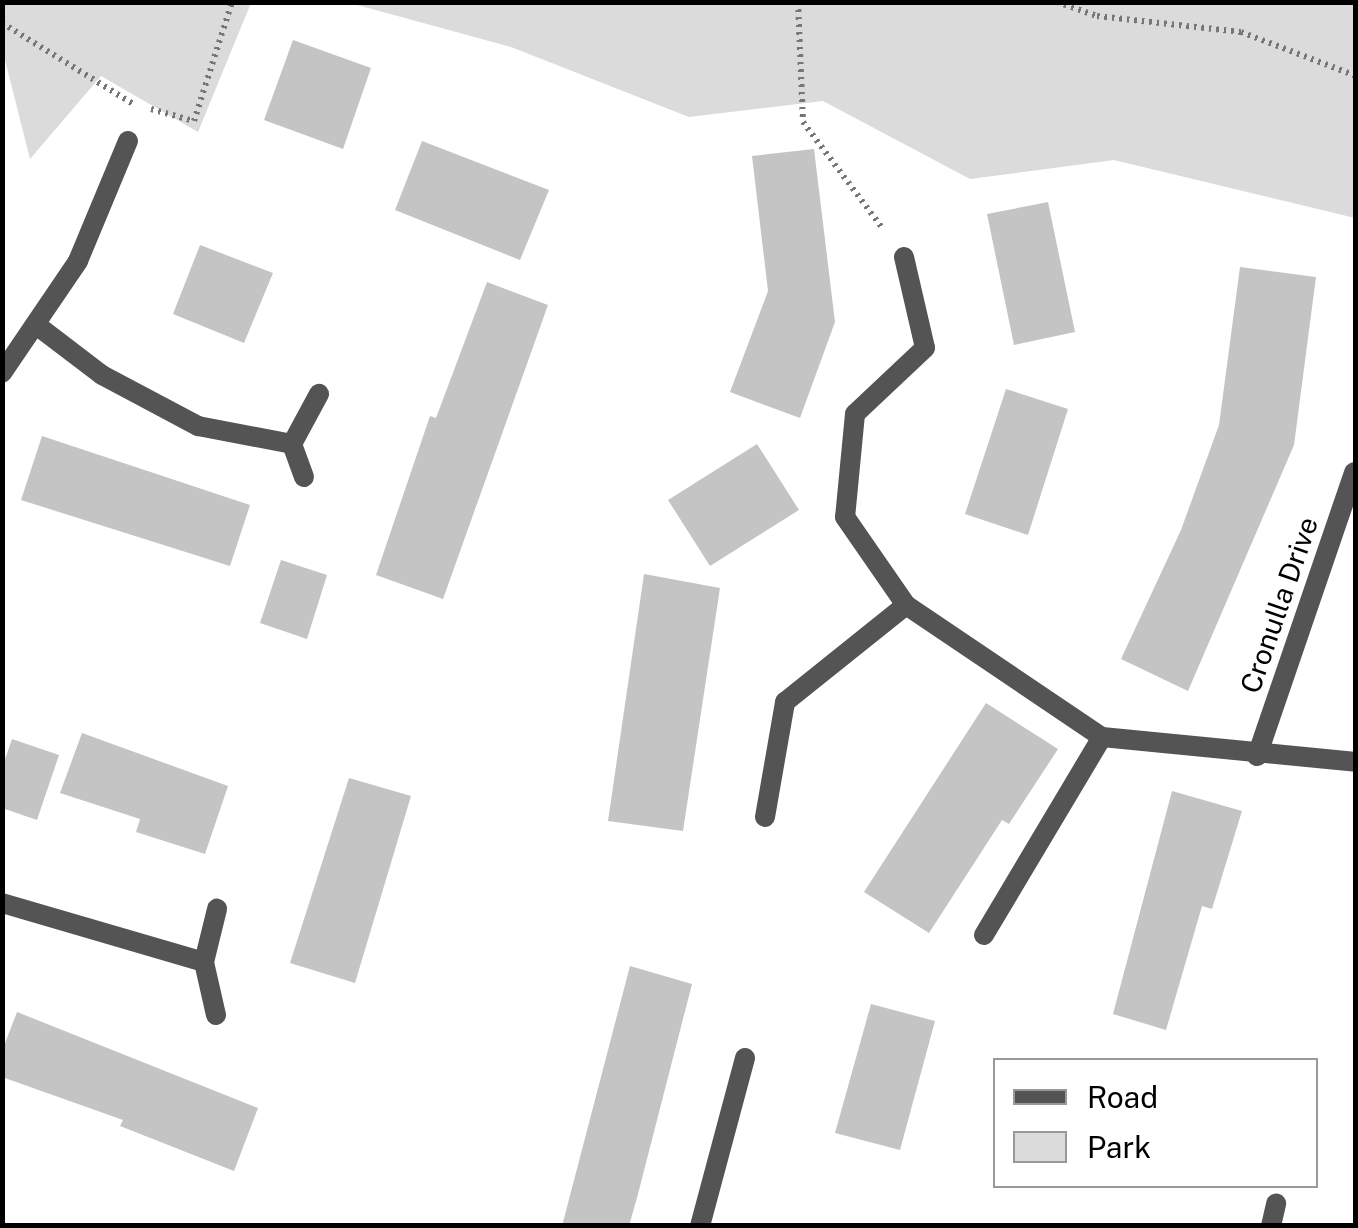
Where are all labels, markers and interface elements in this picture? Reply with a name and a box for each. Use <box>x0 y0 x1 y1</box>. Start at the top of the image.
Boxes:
street label: Cronulla Drive <box>1233 512 1325 698</box>
legend <box>993 1058 1318 1188</box>
text: Road <box>1087 1079 1158 1115</box>
text: Park <box>1087 1129 1151 1165</box>

